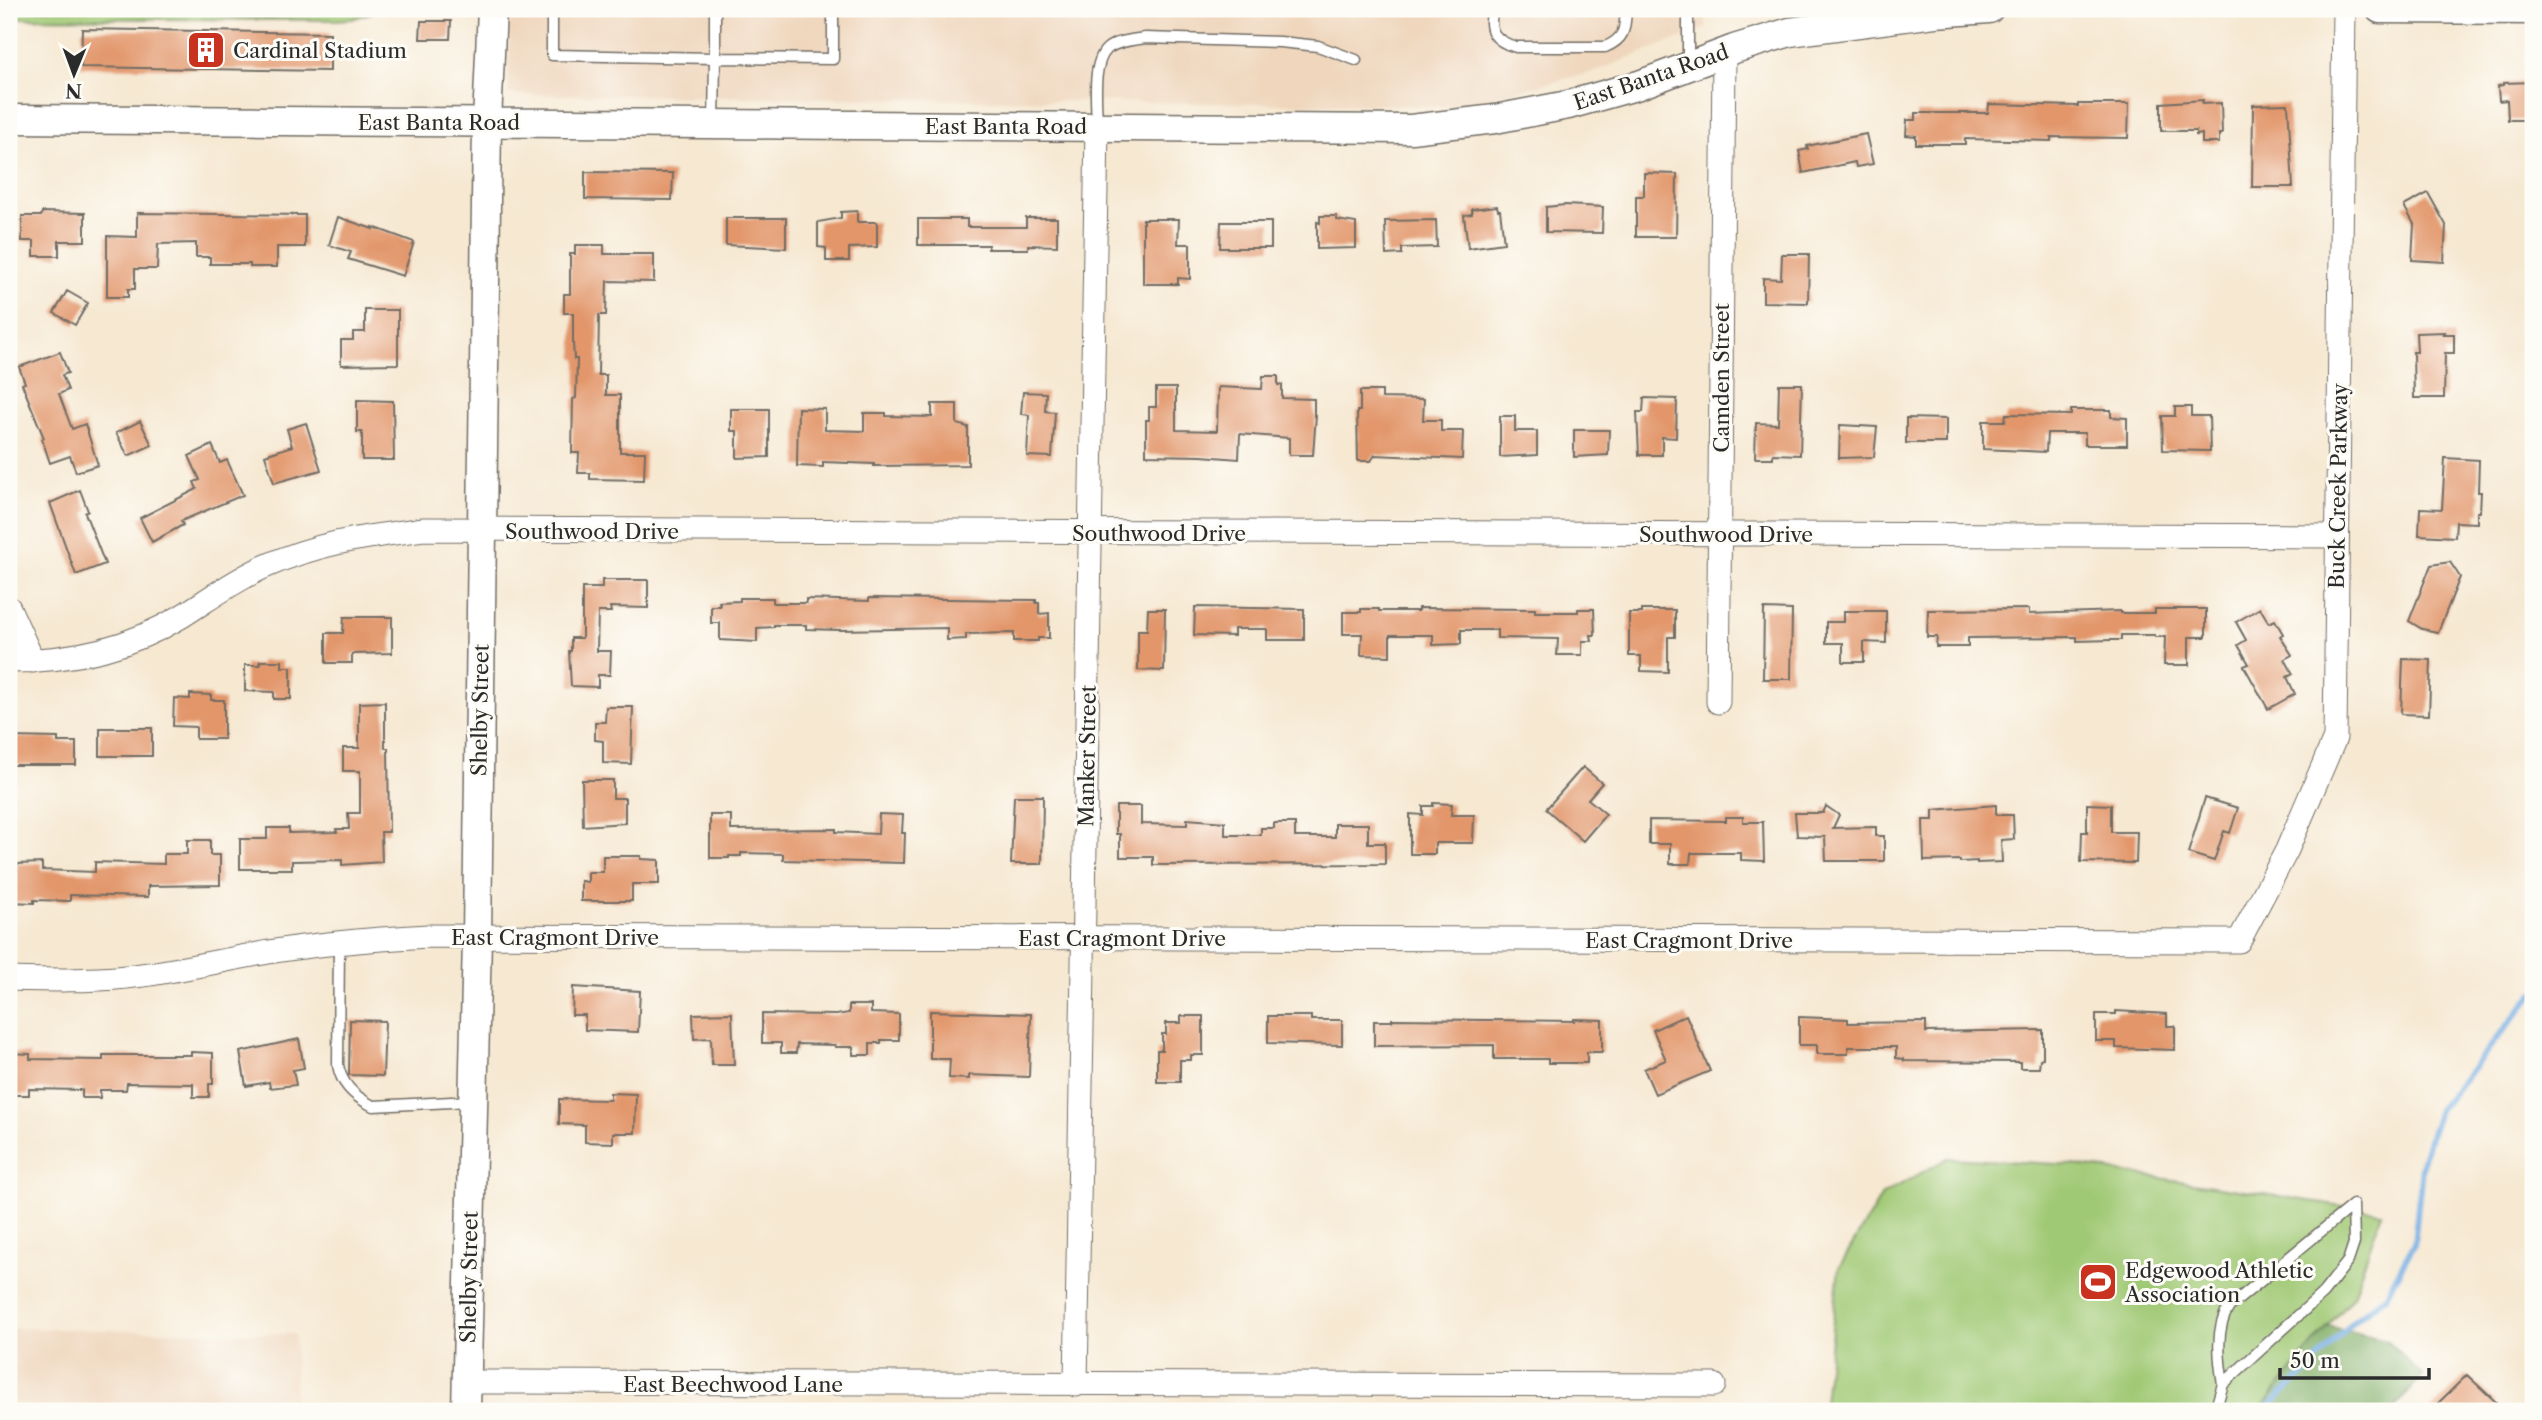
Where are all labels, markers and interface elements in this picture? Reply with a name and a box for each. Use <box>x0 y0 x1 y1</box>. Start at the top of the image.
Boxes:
building icon: Cardinal Stadium <box>185 29 227 71</box>
north arrow <box>38 38 108 108</box>
place label: Cardinal Stadium <box>233 38 407 63</box>
street label: East Banta Road <box>1570 39 1732 115</box>
text: N <box>65 79 82 102</box>
street label: East Banta Road <box>358 110 520 135</box>
street label: East Banta Road <box>925 114 1087 139</box>
street label: Camden Street <box>1709 303 1734 453</box>
street label: Buck Creek Parkway <box>2324 383 2352 589</box>
street label: Southwood Drive <box>505 519 679 544</box>
street label: Southwood Drive <box>1072 521 1246 546</box>
street label: Southwood Drive <box>1639 522 1813 547</box>
street label: Shelby Street <box>466 643 494 776</box>
street label: Manker Street <box>1073 684 1101 827</box>
street label: East Cragmont Drive <box>451 925 659 950</box>
street label: East Cragmont Drive <box>1018 926 1226 951</box>
street label: East Cragmont Drive <box>1585 928 1793 953</box>
street label: Shelby Street <box>455 1210 483 1343</box>
place label: Edgewood Athletic Association <box>2124 1258 2314 1307</box>
sports icon: Edgewood Athletic Association <box>2077 1261 2119 1303</box>
scale bar <box>2280 1336 2428 1380</box>
text: 50 m <box>2290 1348 2340 1373</box>
street label: East Beechwood Lane <box>623 1372 843 1397</box>

